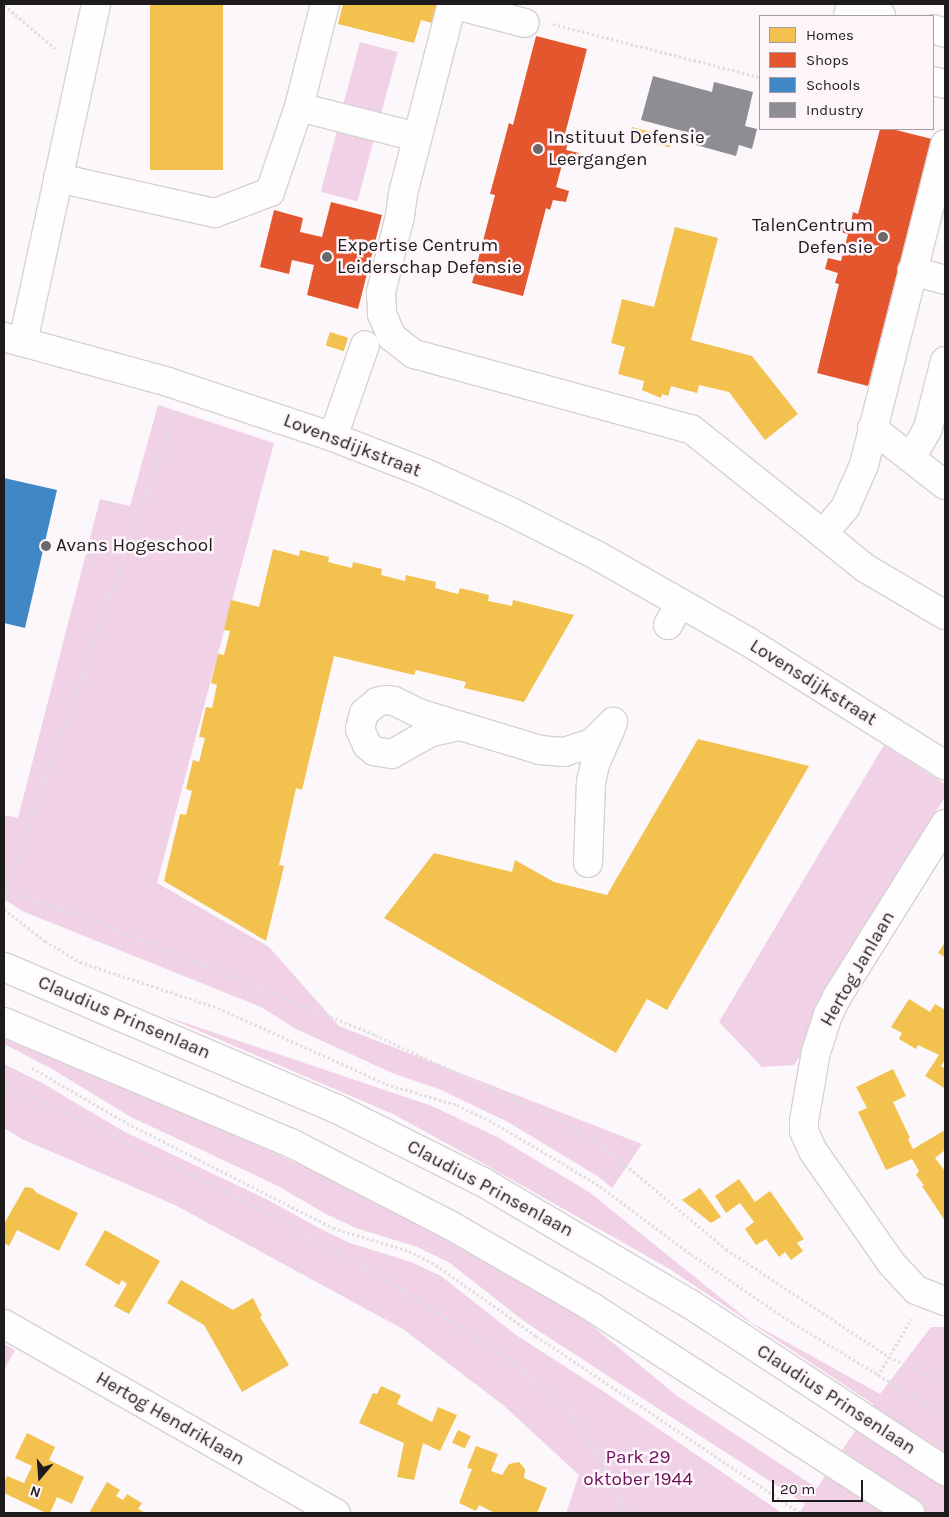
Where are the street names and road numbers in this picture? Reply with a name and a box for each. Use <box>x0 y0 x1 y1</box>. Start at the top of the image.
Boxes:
street label: Lovensdijkstraat <box>280 409 424 483</box>
street label: Lovensdijkstraat <box>745 635 881 731</box>
street label: Hertog Janlaan <box>816 907 900 1031</box>
street label: Claudius Prinsenlaan <box>34 971 214 1065</box>
street label: Claudius Prinsenlaan <box>403 1135 577 1243</box>
street label: Claudius Prinsenlaan <box>752 1340 920 1460</box>
street label: Hertog Hendriklaan <box>91 1367 249 1471</box>

